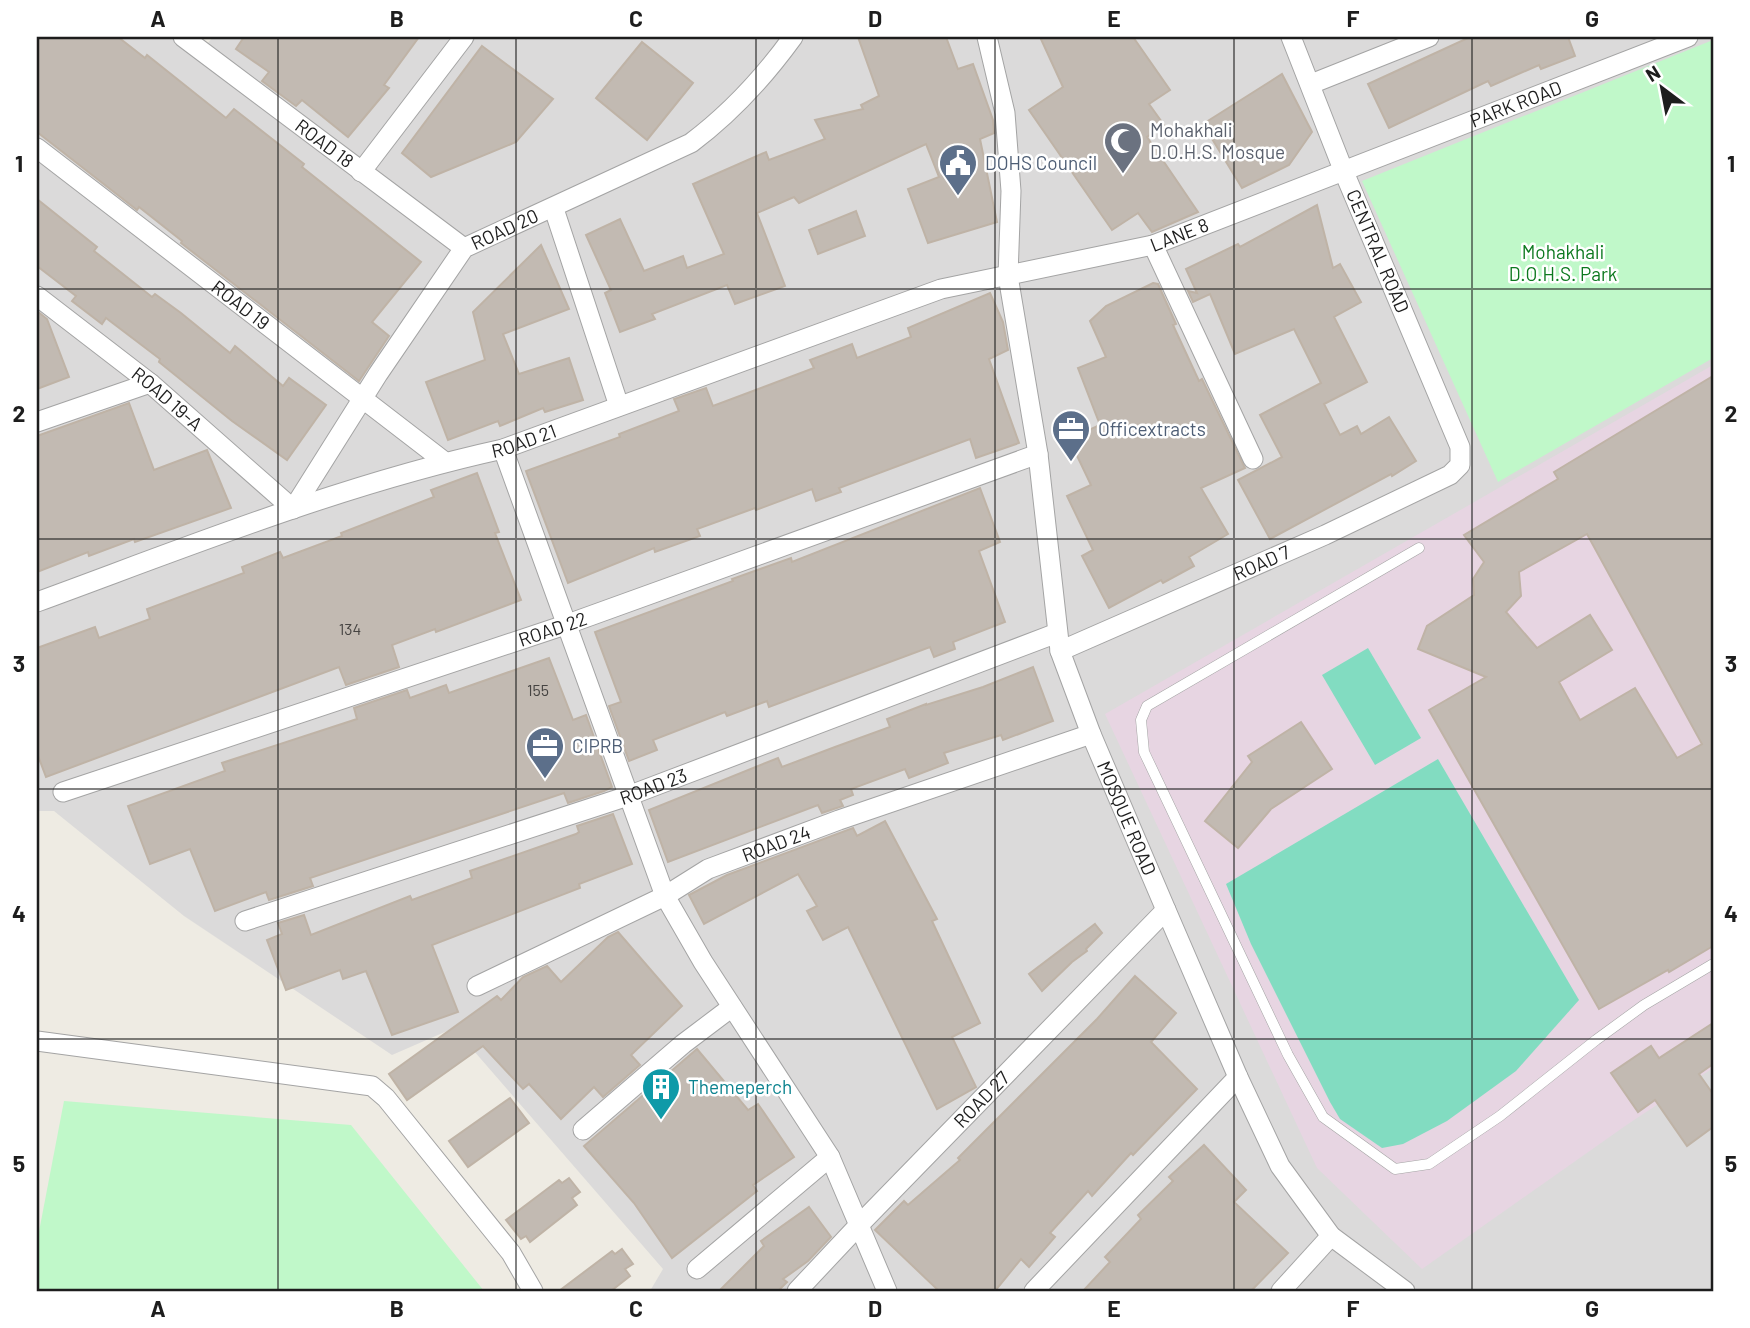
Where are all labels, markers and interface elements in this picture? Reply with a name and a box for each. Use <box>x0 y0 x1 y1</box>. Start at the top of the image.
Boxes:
text: A <box>150 4 166 32</box>
text: B <box>390 4 404 32</box>
text: C <box>629 4 643 32</box>
text: D <box>868 4 882 32</box>
text: E <box>1107 4 1121 32</box>
text: F <box>1347 4 1360 32</box>
text: G <box>1585 4 1599 32</box>
north arrow <box>1628 52 1698 122</box>
text: N <box>1641 60 1664 86</box>
street label: PARK ROAD <box>1467 75 1565 132</box>
street label: ROAD 18 <box>291 114 359 172</box>
place label: Mohakhali D.O.H.S. Mosque <box>1150 118 1285 163</box>
mosque icon: Mohakhali D.O.H.S. Mosque <box>1102 120 1144 175</box>
public building icon: DOHS Council <box>937 142 979 197</box>
text: 1 <box>15 149 23 177</box>
text: 1 <box>1727 149 1735 177</box>
place label: DOHS Council <box>985 151 1097 174</box>
street label: CENTRAL ROAD <box>1342 186 1415 316</box>
street label: ROAD 20 <box>467 203 542 254</box>
street label: LANE 8 <box>1147 213 1212 256</box>
park label: Mohakhali D.O.H.S. Park <box>1509 240 1617 285</box>
street label: ROAD 19 <box>207 275 275 334</box>
street label: ROAD 19-A <box>128 361 208 435</box>
text: 2 <box>13 399 25 427</box>
text: 2 <box>1725 399 1737 427</box>
office icon: Officextracts <box>1050 408 1092 463</box>
place label: Officextracts <box>1098 417 1206 440</box>
street label: ROAD 21 <box>489 419 559 462</box>
street label: ROAD 7 <box>1229 540 1293 585</box>
street label: ROAD 22 <box>515 606 590 651</box>
house number: 134 <box>339 619 361 638</box>
text: 3 <box>13 649 25 677</box>
text: 3 <box>1725 649 1737 677</box>
house number: 155 <box>527 680 549 699</box>
office icon: CIPRB <box>524 725 566 780</box>
place label: CIPRB <box>572 734 623 757</box>
street label: MOSQUE ROAD <box>1093 757 1162 878</box>
street label: ROAD 23 <box>617 763 690 809</box>
street label: ROAD 24 <box>739 820 813 866</box>
text: 4 <box>12 899 26 927</box>
text: 4 <box>1724 899 1738 927</box>
building icon: Themeperch <box>640 1066 682 1121</box>
street label: ROAD 27 <box>949 1066 1014 1132</box>
place label: Themeperch <box>688 1075 792 1098</box>
text: 5 <box>13 1149 25 1177</box>
text: 5 <box>1725 1149 1737 1177</box>
text: A <box>150 1294 166 1322</box>
text: B <box>390 1294 404 1322</box>
text: C <box>629 1294 643 1322</box>
text: D <box>868 1294 882 1322</box>
text: E <box>1107 1294 1121 1322</box>
text: F <box>1347 1294 1360 1322</box>
text: G <box>1585 1294 1599 1322</box>

